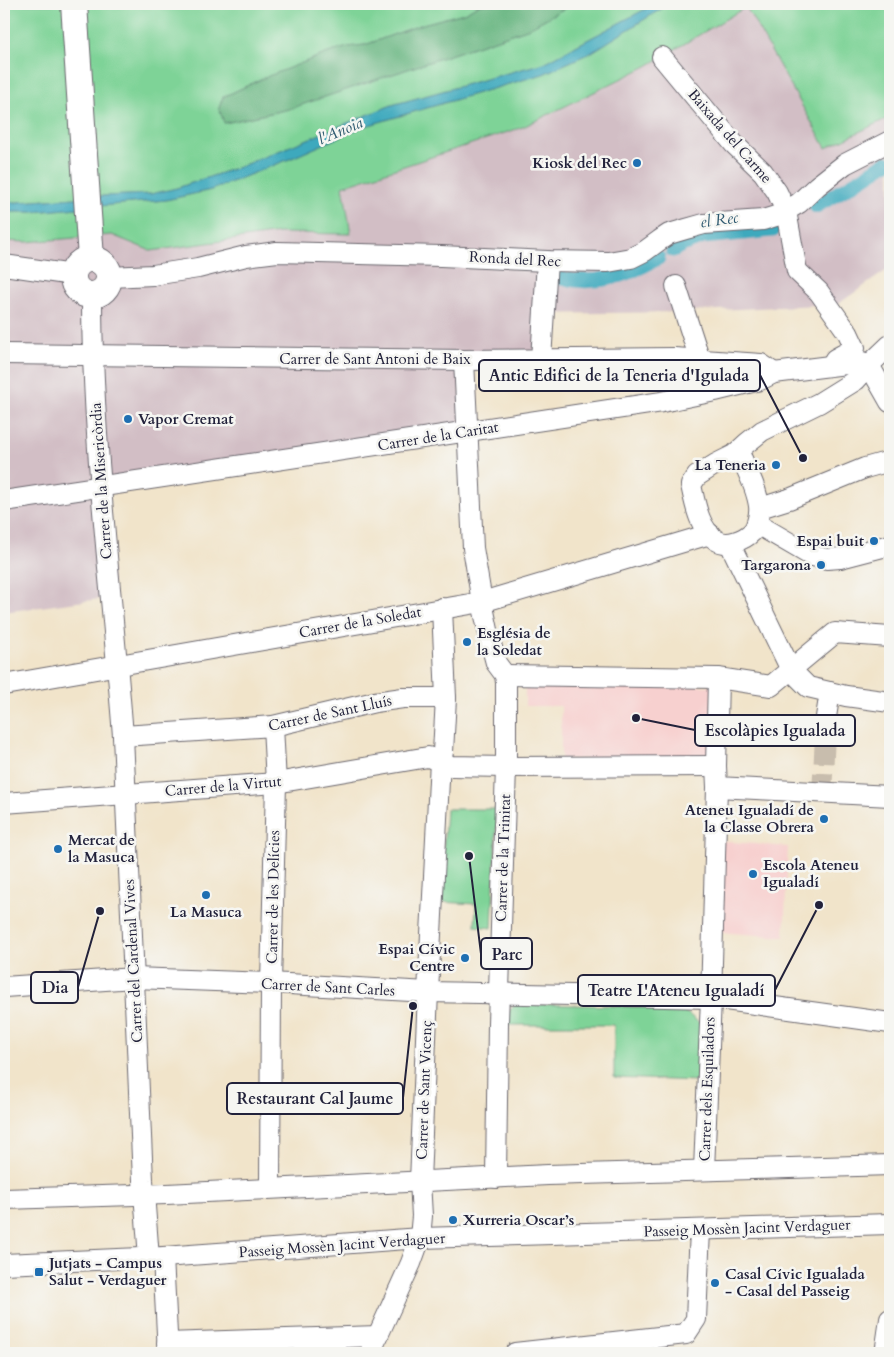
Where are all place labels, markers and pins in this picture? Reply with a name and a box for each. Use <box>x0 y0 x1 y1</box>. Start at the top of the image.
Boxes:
place label: Kiosk del Rec <box>532 153 627 173</box>
marker: Kiosk del Rec <box>631 157 643 169</box>
callout: Antic Edifici de la Teneria d'Igulada <box>479 360 760 391</box>
place label: Vapor Cremat <box>138 409 234 429</box>
marker: Vapor Cremat <box>122 413 134 425</box>
place label: La Teneria <box>695 455 767 475</box>
marker: La Teneria <box>770 459 782 471</box>
place label: Espai buit <box>797 531 865 551</box>
marker: Espai buit <box>868 535 880 547</box>
place label: Targarona <box>741 555 812 575</box>
marker: Targarona <box>815 559 827 571</box>
place label: Església de la Soledat <box>477 623 551 660</box>
marker: Església de la Soledat <box>461 636 473 648</box>
callout: Escolàpies Igualada <box>695 715 855 746</box>
place label: Ateneu Igualadí de la Classe Obrera <box>685 800 815 837</box>
marker: Ateneu Igualadí de la Classe Obrera <box>818 813 830 825</box>
place label: Mercat de la Masuca <box>68 830 135 867</box>
marker: Mercat de la Masuca <box>52 843 64 855</box>
place label: Escola Ateneu Igualadí <box>763 855 859 892</box>
marker: Escola Ateneu Igualadí <box>747 868 759 880</box>
marker: La Masuca <box>200 889 212 901</box>
place label: La Masuca <box>170 902 243 922</box>
callout: Parc <box>481 938 532 969</box>
place label: Espai Cívic Centre <box>378 939 455 976</box>
marker: Espai Cívic Centre <box>459 952 471 964</box>
callout: Dia <box>31 972 78 1003</box>
callout: Teatre L'Ateneu Igualadí <box>578 975 775 1006</box>
callout: Restaurant Cal Jaume <box>227 1083 403 1114</box>
place label: Xurreria Oscar’s <box>463 1210 574 1230</box>
marker: Xurreria Oscar’s <box>447 1214 459 1226</box>
place label: Jutjats - Campus Salut - Verdaguer <box>47 1253 168 1290</box>
place label: Casal Cívic Igualada - Casal del Passeig <box>725 1264 866 1301</box>
marker: Jutjats - Campus Salut - Verdaguer <box>33 1266 45 1278</box>
marker: Casal Cívic Igualada - Casal del Passeig <box>709 1277 721 1289</box>

